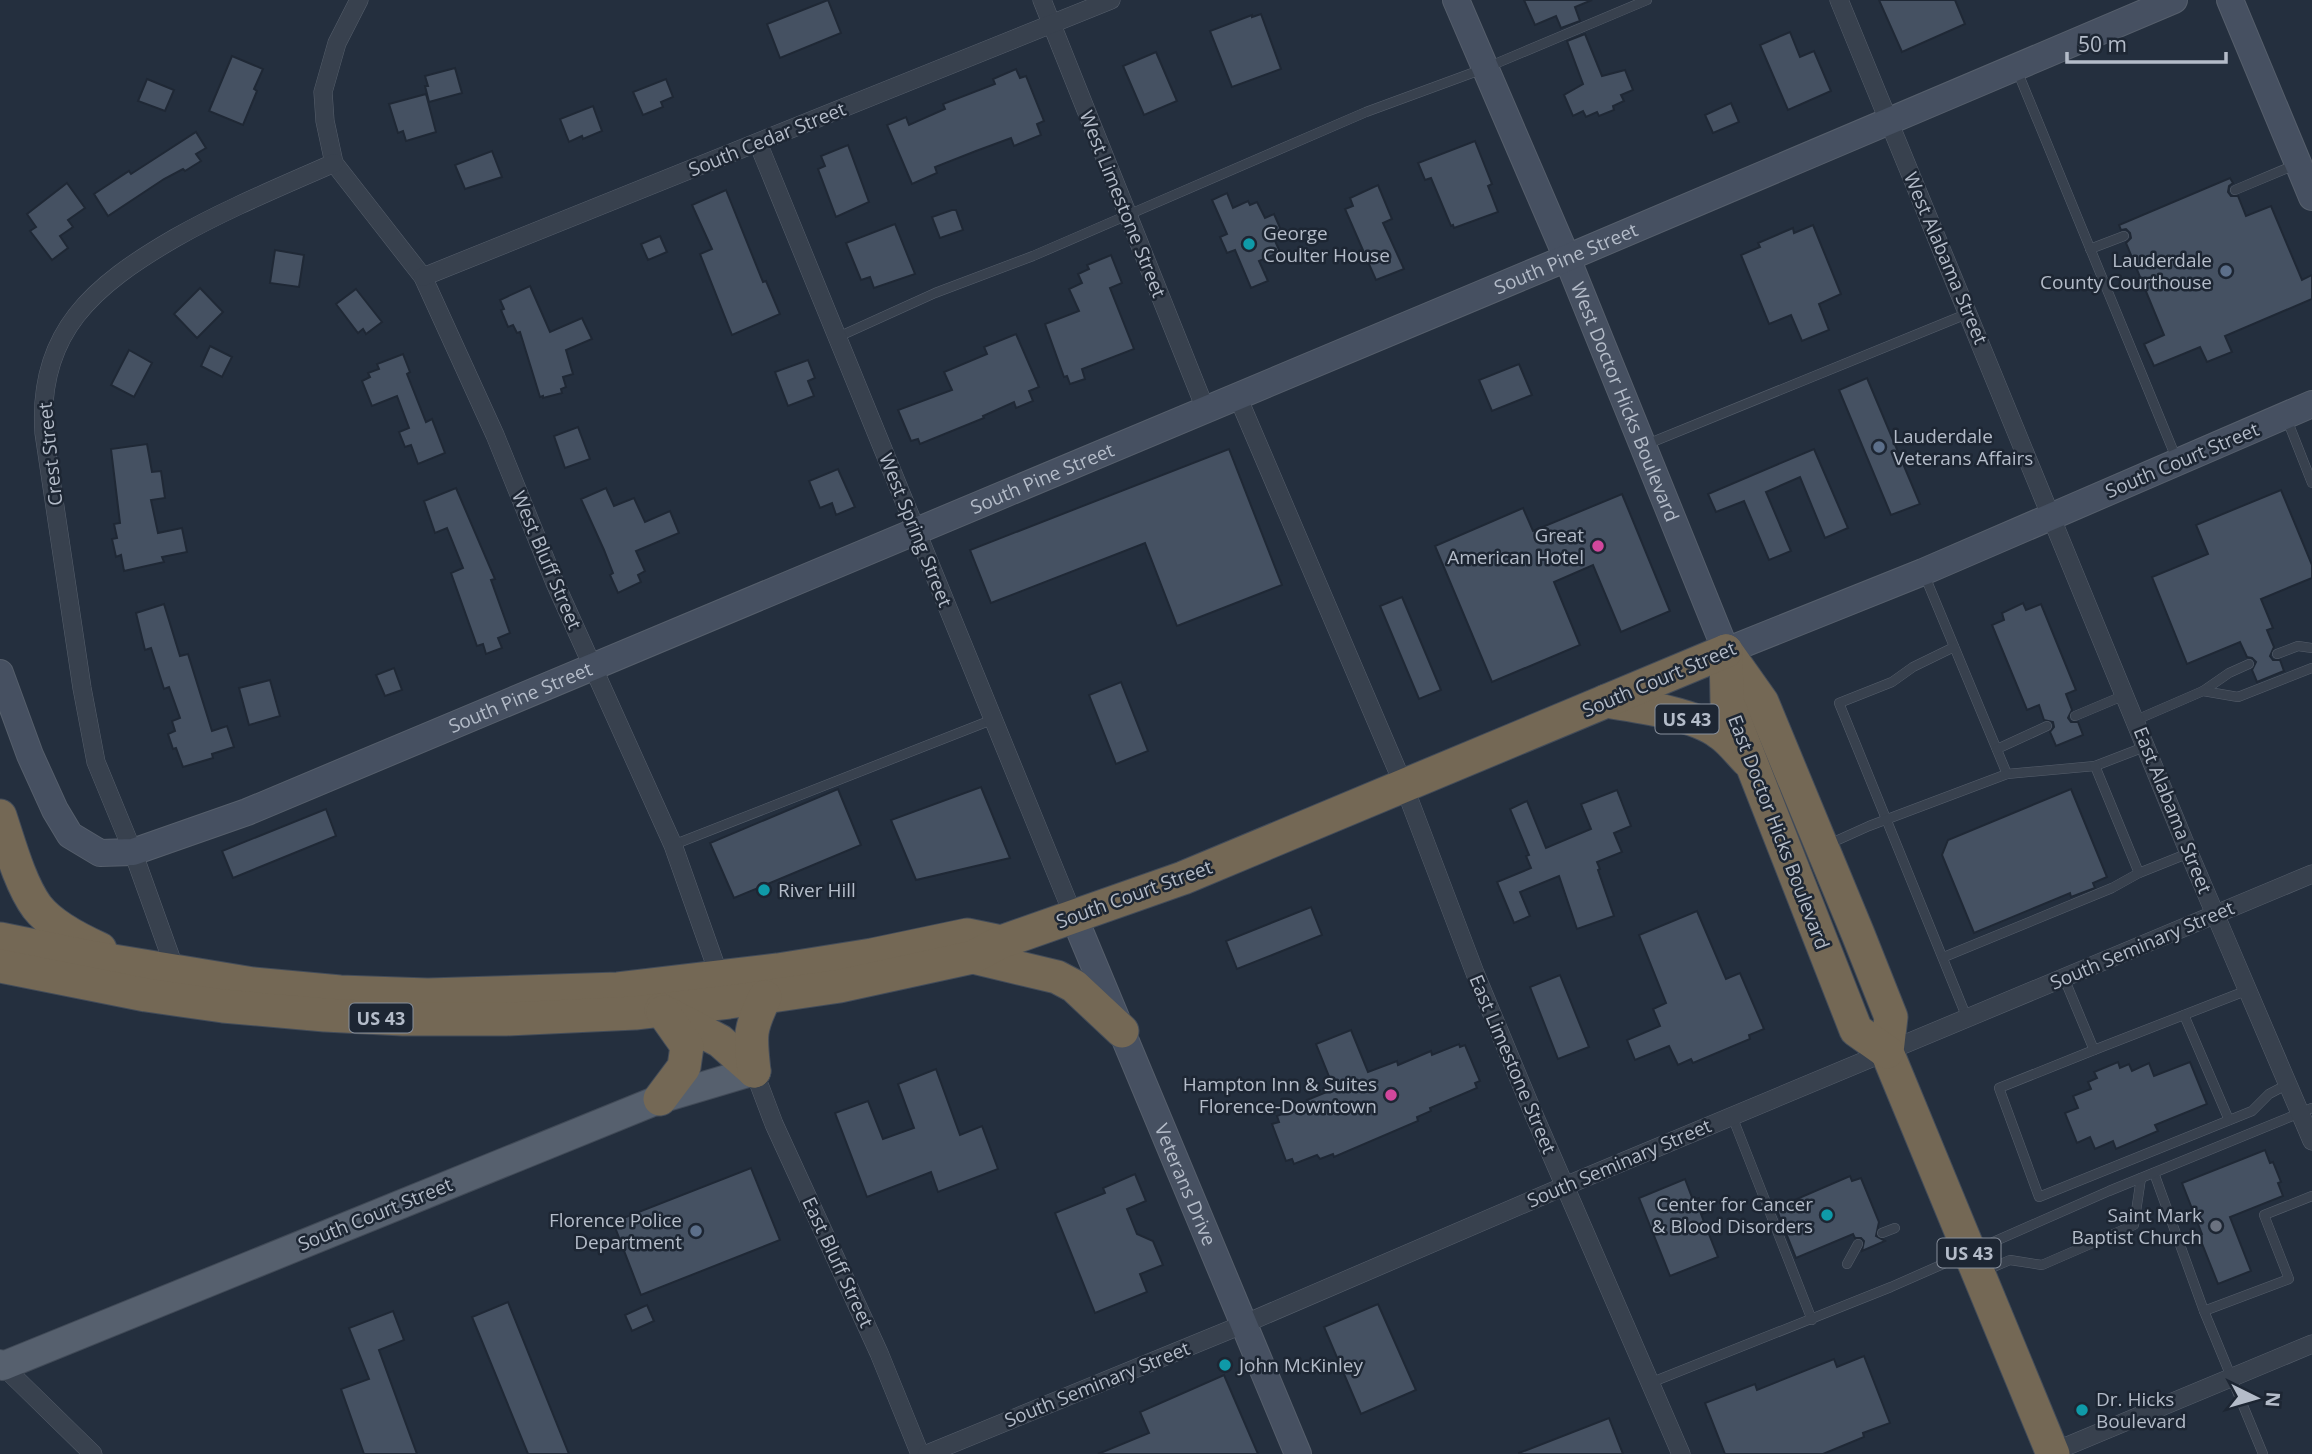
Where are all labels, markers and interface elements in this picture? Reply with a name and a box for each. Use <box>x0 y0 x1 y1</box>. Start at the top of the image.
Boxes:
scale bar <box>2067 21 2226 65</box>
text: 50 m <box>2078 30 2127 58</box>
street label: South Cedar Street <box>685 95 850 182</box>
street label: West Limestone Street <box>1074 107 1173 302</box>
street label: West Alabama Street <box>1898 168 1994 348</box>
street label: South Pine Street <box>1490 216 1642 300</box>
place label: George Coulter House <box>1263 220 1390 268</box>
marker: George Coulter House <box>1241 236 1257 252</box>
place label: Lauderdale County Courthouse <box>2040 247 2212 295</box>
marker: Lauderdale County Courthouse <box>2218 263 2234 279</box>
street label: West Doctor Hicks Boulevard <box>1565 278 1685 526</box>
street label: Crest Street <box>32 401 68 507</box>
street label: South Court Street <box>2101 416 2263 504</box>
place label: Lauderdale Veterans Affairs <box>1893 423 2033 471</box>
street label: South Pine Street <box>966 437 1118 520</box>
marker: Lauderdale Veterans Affairs <box>1871 439 1887 455</box>
street label: West Spring Street <box>873 449 959 611</box>
street label: West Bluff Street <box>506 487 588 634</box>
place label: Great American Hotel <box>1447 522 1584 570</box>
marker: Great American Hotel <box>1590 538 1606 554</box>
street label: South Court Street <box>1578 635 1740 723</box>
street label: South Pine Street <box>444 656 596 739</box>
road number: US 43 <box>1656 704 1718 734</box>
street label: East Doctor Hicks Boulevard <box>1722 711 1836 953</box>
street label: East Alabama Street <box>2128 723 2218 897</box>
street label: South Court Street <box>1052 854 1216 934</box>
place label: River Hill <box>778 877 856 903</box>
marker: River Hill <box>756 882 772 898</box>
street label: South Seminary Street <box>2046 894 2238 996</box>
street label: East Limestone Street <box>1463 970 1563 1158</box>
road number: US 43 <box>350 1003 412 1032</box>
place label: Hampton Inn & Suites Florence-Downtown <box>1183 1071 1377 1119</box>
marker: Hampton Inn & Suites Florence-Downtown <box>1383 1087 1399 1103</box>
street label: South Seminary Street <box>1523 1112 1715 1214</box>
street label: Veterans Drive <box>1149 1120 1223 1250</box>
street label: South Court Street <box>294 1171 456 1257</box>
place label: Center for Cancer & Blood Disorders <box>1652 1191 1813 1239</box>
street label: East Bluff Street <box>796 1192 880 1332</box>
place label: Saint Mark Baptist Church <box>2071 1202 2202 1250</box>
place label: Florence Police Department <box>549 1207 682 1255</box>
marker: Center for Cancer & Blood Disorders <box>1819 1207 1835 1223</box>
marker: Saint Mark Baptist Church <box>2208 1218 2224 1234</box>
marker: Florence Police Department <box>688 1223 704 1239</box>
road number: US 43 <box>1938 1238 2000 1268</box>
street label: South Seminary Street <box>1000 1335 1194 1433</box>
place label: John McKinley <box>1237 1352 1364 1378</box>
marker: John McKinley <box>1217 1357 1233 1373</box>
north arrow <box>2221 1363 2291 1433</box>
place label: Dr. Hicks Boulevard <box>2096 1386 2186 1434</box>
text: N <box>2259 1391 2287 1408</box>
marker: Dr. Hicks Boulevard <box>2074 1402 2090 1418</box>

